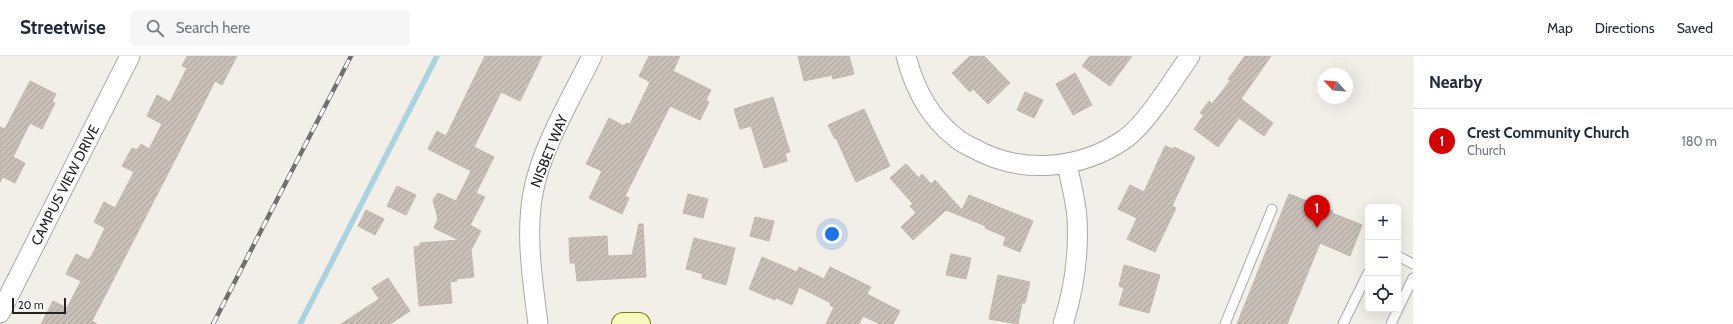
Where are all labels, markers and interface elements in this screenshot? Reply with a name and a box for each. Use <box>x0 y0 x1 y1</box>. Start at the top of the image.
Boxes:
search box <box>130 10 410 46</box>
text: Streetwise <box>20 16 106 39</box>
icon: search <box>144 17 166 39</box>
text: Search here <box>176 19 250 37</box>
text: Map <box>1547 19 1573 37</box>
text: Directions <box>1595 19 1655 37</box>
text: Saved <box>1677 19 1713 37</box>
north arrow <box>1317 68 1353 104</box>
text: Nearby <box>1429 72 1482 92</box>
street label: NISBET WAY <box>526 111 572 190</box>
street label: CAMPUS VIEW DRIVE <box>27 122 103 248</box>
text: Crest Community Church <box>1467 124 1629 142</box>
text: 1 <box>1440 133 1444 149</box>
text: 180 m <box>1681 133 1717 149</box>
text: Church <box>1467 142 1506 158</box>
pin: 1 <box>1304 195 1330 228</box>
map controls <box>1365 204 1401 312</box>
button: + <box>1365 204 1401 240</box>
your location <box>822 224 842 244</box>
button: − <box>1365 240 1401 276</box>
button: locate <box>1365 276 1401 312</box>
scale bar <box>12 296 66 315</box>
text: 20 m <box>18 298 44 312</box>

